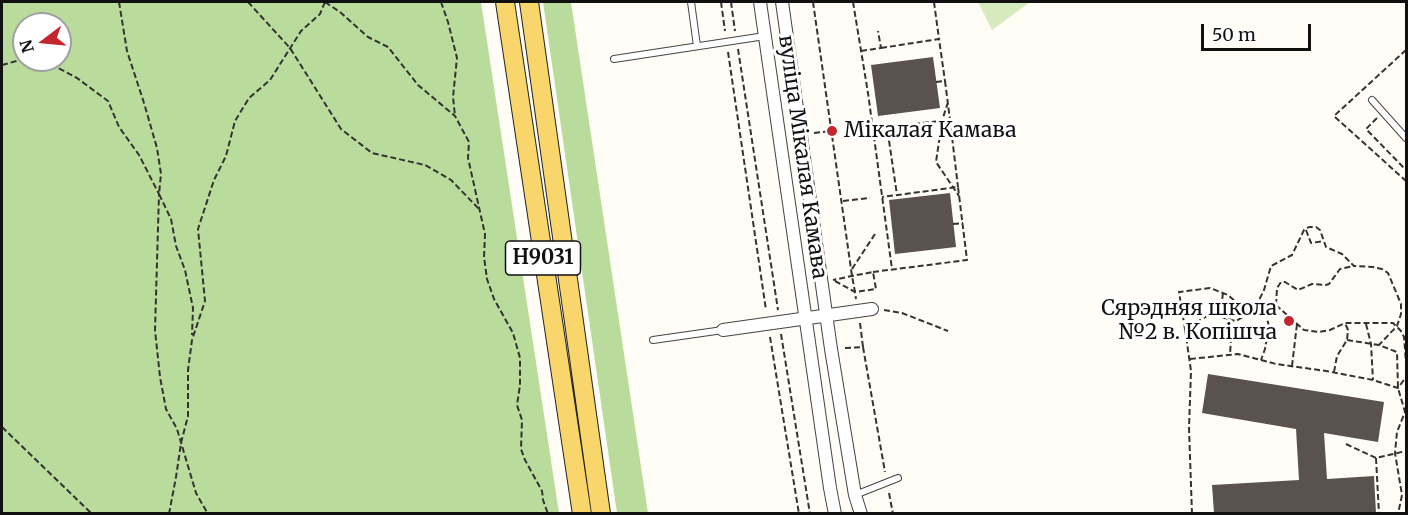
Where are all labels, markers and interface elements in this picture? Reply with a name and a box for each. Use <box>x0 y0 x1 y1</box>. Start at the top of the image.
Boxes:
north arrow <box>12 12 72 72</box>
scale bar <box>1204 12 1314 50</box>
text: 50 m <box>1212 23 1256 46</box>
street label: вуліца Мікалая Камава <box>772 33 832 281</box>
text: N <box>15 38 38 55</box>
place label: Мікалая Камава <box>844 118 1016 144</box>
marker: Мікалая Камава <box>825 124 839 138</box>
road number: Н9031 <box>506 241 580 275</box>
place label: Сярэдняя школа №2 в. Копішча <box>1101 296 1277 346</box>
marker: Сярэдняя школа №2 в. Копішча <box>1282 314 1296 328</box>

